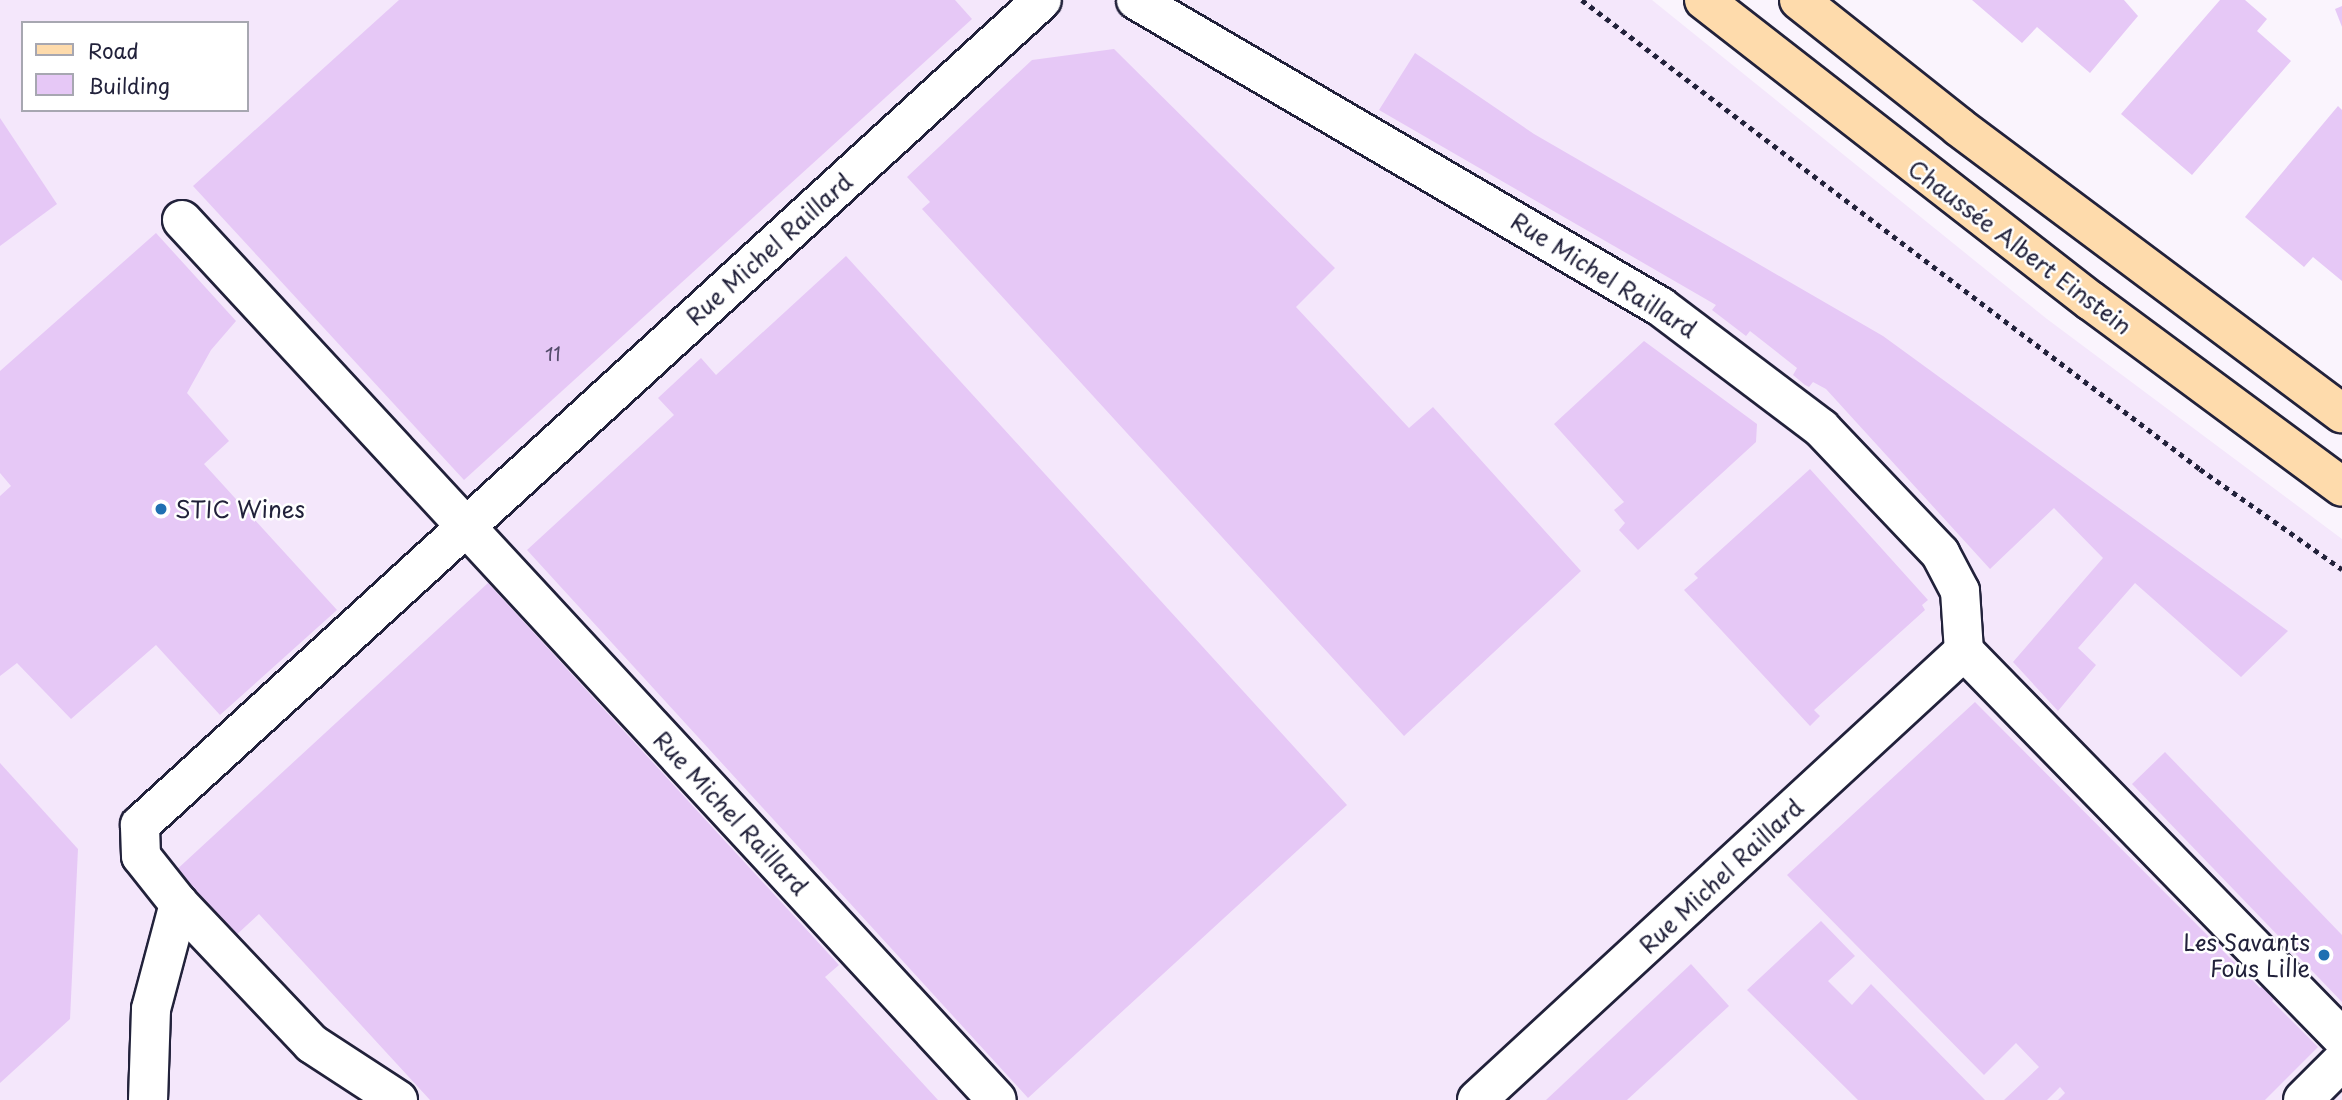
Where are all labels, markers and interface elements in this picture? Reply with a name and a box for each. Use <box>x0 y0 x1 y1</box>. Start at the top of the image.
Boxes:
legend <box>21 21 248 112</box>
text: Road <box>88 34 139 66</box>
text: Building <box>88 69 170 101</box>
street label: Chaussée Albert Einstein <box>1901 153 2139 341</box>
street label: Rue Michel Raillard <box>680 167 858 331</box>
street label: Rue Michel Raillard <box>1505 206 1703 344</box>
house number: 11 <box>545 343 561 365</box>
place label: STIC Wines <box>175 495 305 523</box>
marker: STIC Wines <box>153 501 169 517</box>
street label: Rue Michel Raillard <box>648 725 814 901</box>
street label: Rue Michel Raillard <box>1633 793 1809 959</box>
place label: Les Savants Fous Lille <box>2179 928 2310 982</box>
marker: Les Savants Fous Lille <box>2316 947 2332 963</box>

